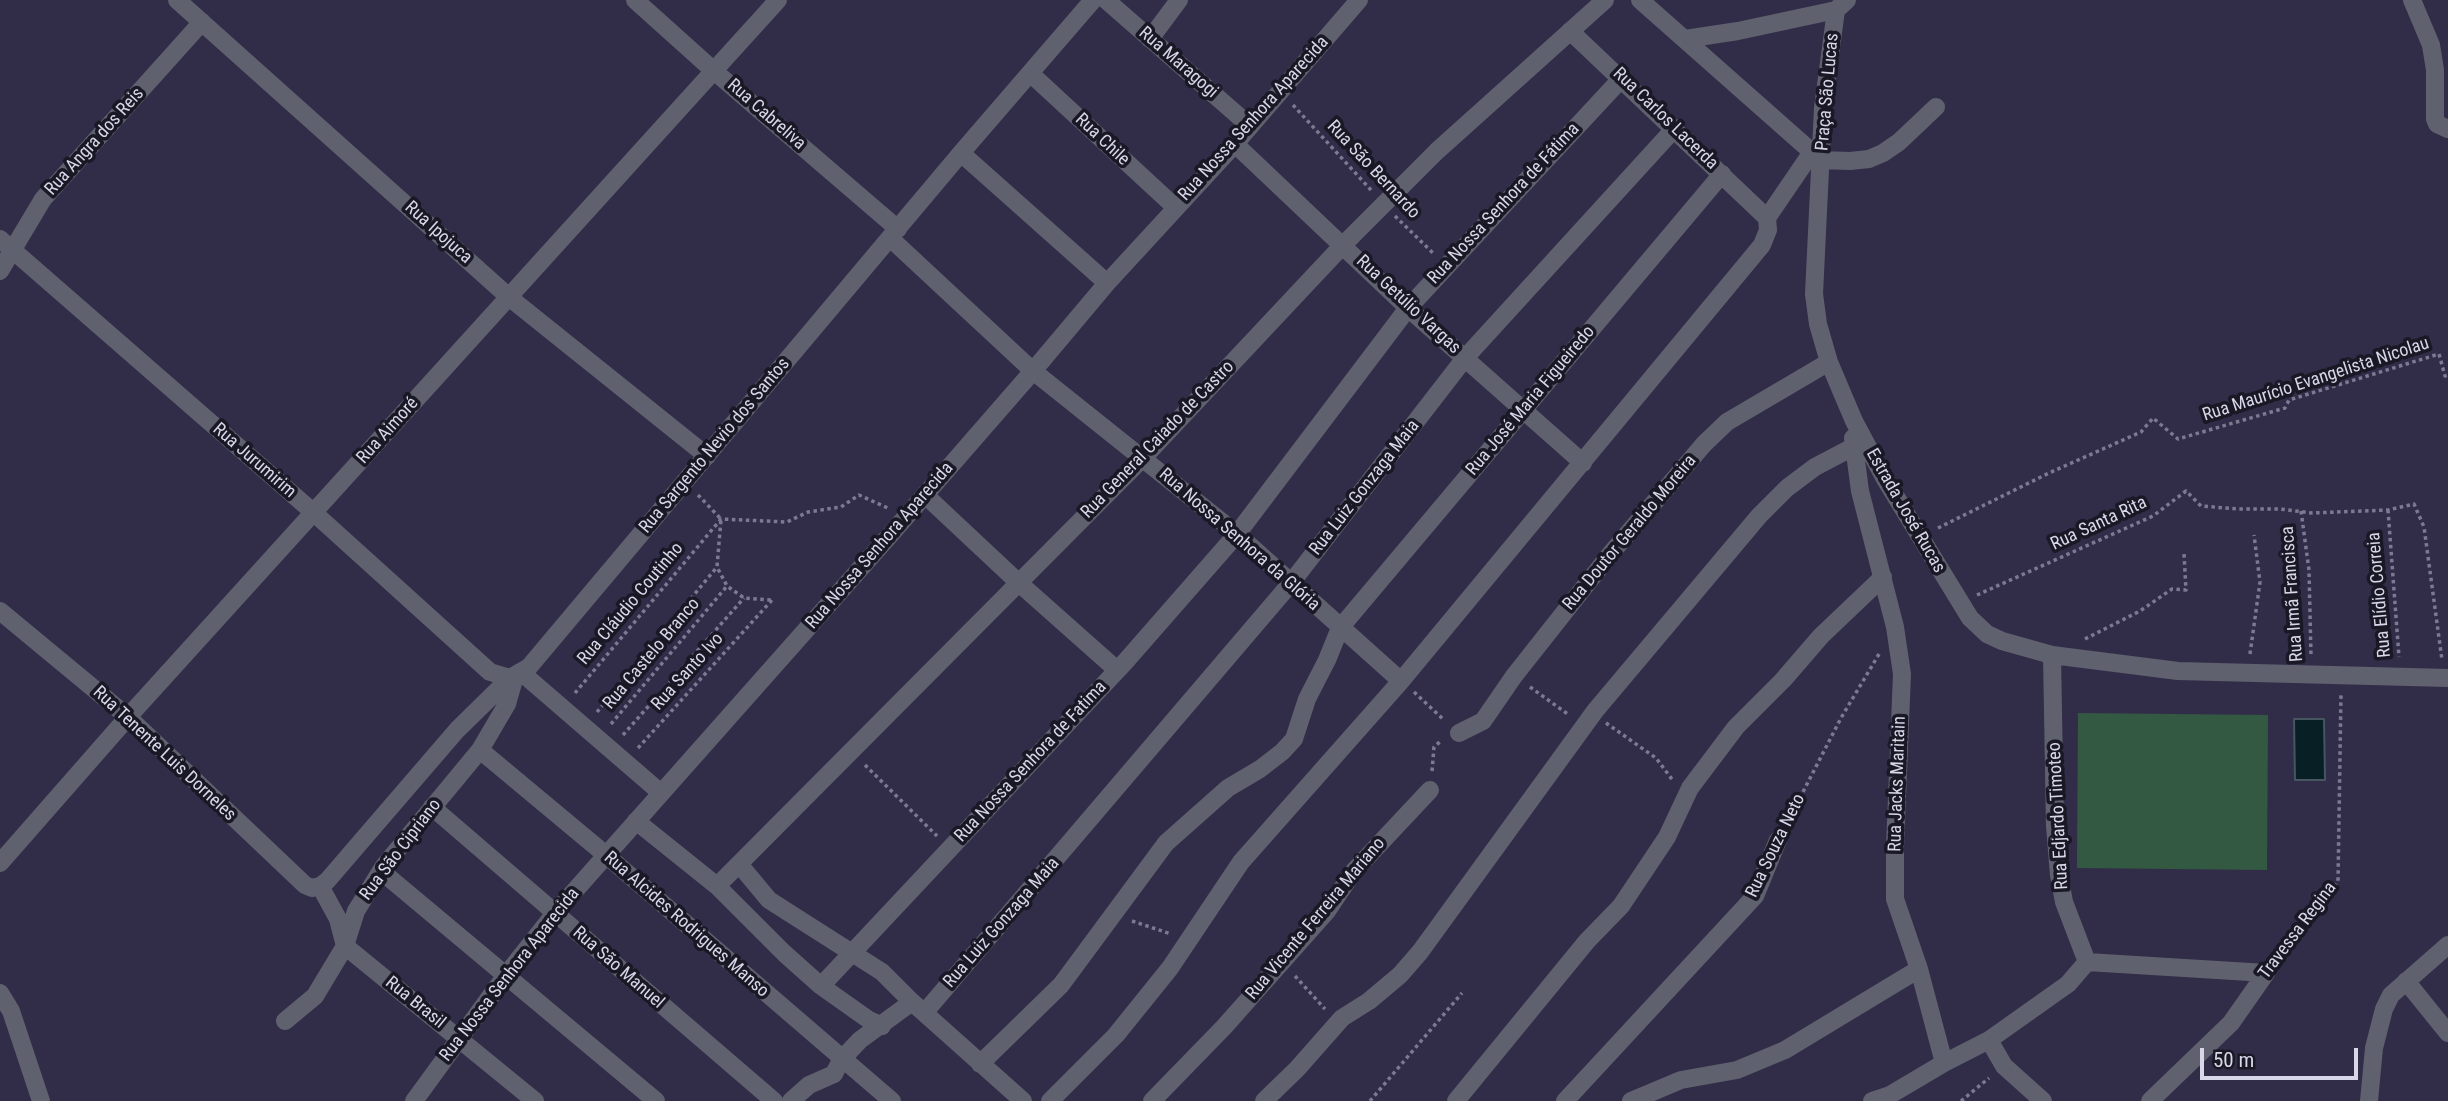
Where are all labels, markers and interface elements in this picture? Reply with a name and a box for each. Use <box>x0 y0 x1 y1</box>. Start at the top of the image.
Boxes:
street label: Rua Maragogi <box>1134 23 1222 103</box>
street label: Rua Nossa Senhora Aparecida <box>1174 32 1334 206</box>
street label: Praça São Lucas <box>1812 32 1844 152</box>
street label: Rua Carlos Lacerda <box>1608 63 1722 175</box>
street label: Rua Cabreliva <box>722 75 810 155</box>
street label: Rua Angra dos Reis <box>41 84 149 200</box>
street label: Rua Chile <box>1070 109 1134 171</box>
street label: Rua São Bernardo <box>1322 116 1424 224</box>
street label: Rua Nossa Senhora de Fátima <box>1424 119 1584 289</box>
street label: Rua Ipojuca <box>400 197 476 269</box>
street label: Rua Getúlio Vargas <box>1351 251 1465 359</box>
street label: Rua José Maria Figueiredo <box>1462 322 1600 480</box>
street label: Rua Maurício Evangelista Nicolau <box>2200 333 2432 427</box>
street label: Rua Sargento Nevio dos Santos <box>635 354 795 538</box>
street label: Rua General Caiado de Castro <box>1077 357 1239 523</box>
street label: Rua Aimoré <box>353 393 423 469</box>
street label: Rua Luiz Gonzaga Maia <box>1306 416 1424 560</box>
street label: Rua Jurumirim <box>208 419 300 503</box>
street label: Estrada José Rucas <box>1861 445 1949 577</box>
street label: Rua Doutor Geraldo Moreira <box>1559 451 1701 615</box>
street label: Rua Nossa Senhora Aparecida <box>802 458 958 634</box>
street label: Rua Nossa Senhora da Glória <box>1154 464 1324 616</box>
street label: Rua Santa Rita <box>2048 492 2150 556</box>
street label: Rua Irmã Francisca <box>2277 526 2309 662</box>
street label: Rua Elídio Correia <box>2364 531 2396 659</box>
street label: Rua Cláudio Coutinho <box>574 539 688 669</box>
street label: Rua Castelo Branco <box>599 594 705 714</box>
street label: Rua Santo Ivo <box>647 629 729 715</box>
street label: Rua Nossa Senhora de Fatima <box>951 677 1111 847</box>
street label: Rua Tenente Luis Dorneles <box>88 682 240 826</box>
street label: Rua Jacks Maritain <box>1885 716 1911 852</box>
street label: Rua Edjardo Timoteo <box>2044 742 2074 890</box>
street label: Rua Souza Neto <box>1742 791 1810 901</box>
street label: Rua São Cipriano <box>356 795 446 905</box>
street label: Rua Vicente Ferreira Mariano <box>1242 834 1390 1004</box>
street label: Rua Alcides Rodrigues Manso <box>599 848 773 1002</box>
street label: Rua Luiz Gonzaga Maia <box>940 853 1064 993</box>
street label: Travessa Regina <box>2255 878 2341 984</box>
street label: Rua Nossa Senhora Aparecida <box>436 884 584 1066</box>
street label: Rua São Manuel <box>568 922 668 1014</box>
street label: Rua Brasil <box>381 972 449 1034</box>
scale bar <box>2203 1034 2360 1078</box>
text: 50 m <box>2213 1048 2254 1072</box>

